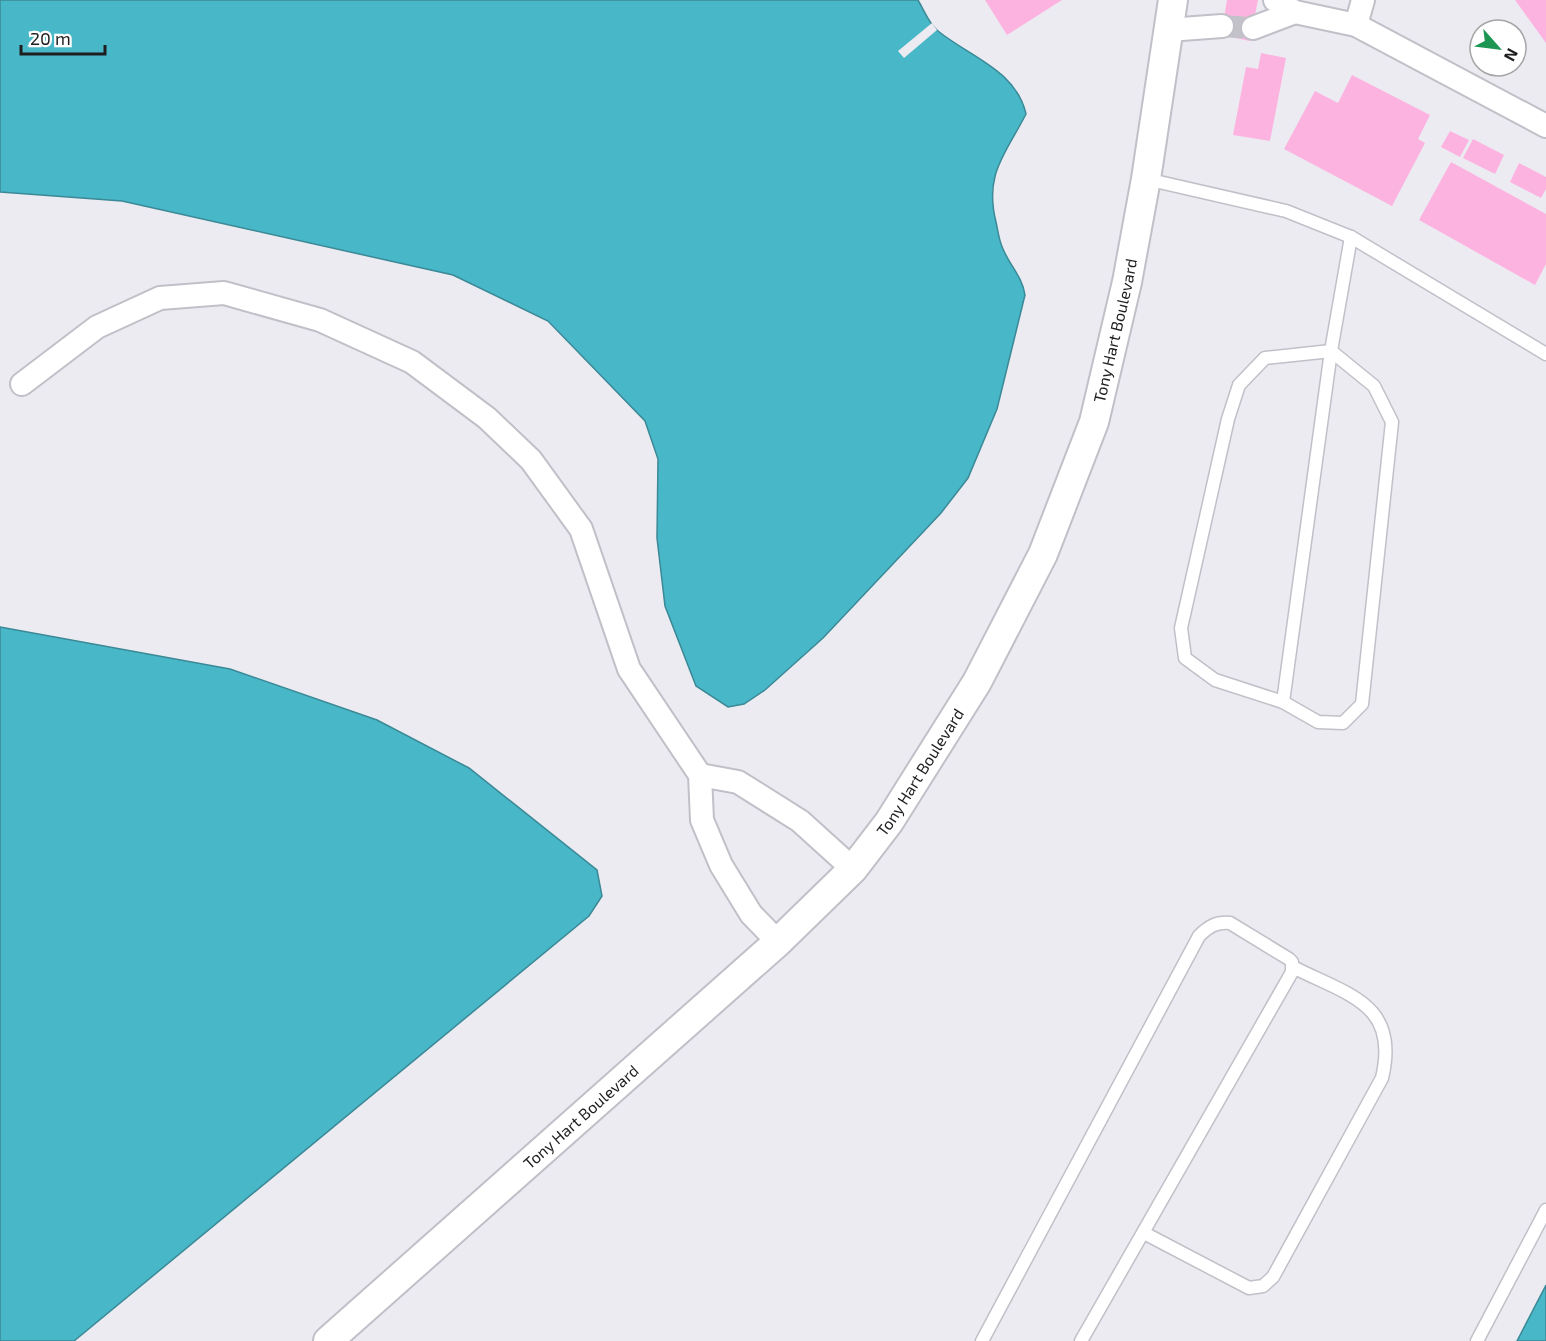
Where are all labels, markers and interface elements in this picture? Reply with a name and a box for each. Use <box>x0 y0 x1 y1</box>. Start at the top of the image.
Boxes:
scale bar <box>21 18 105 56</box>
north arrow <box>1468 18 1528 78</box>
text: 20 m <box>30 27 71 49</box>
text: N <box>1501 46 1523 65</box>
street label: Tony Hart Boulevard <box>1089 257 1140 404</box>
street label: Tony Hart Boulevard <box>872 705 967 839</box>
street label: Tony Hart Boulevard <box>519 1060 642 1172</box>

